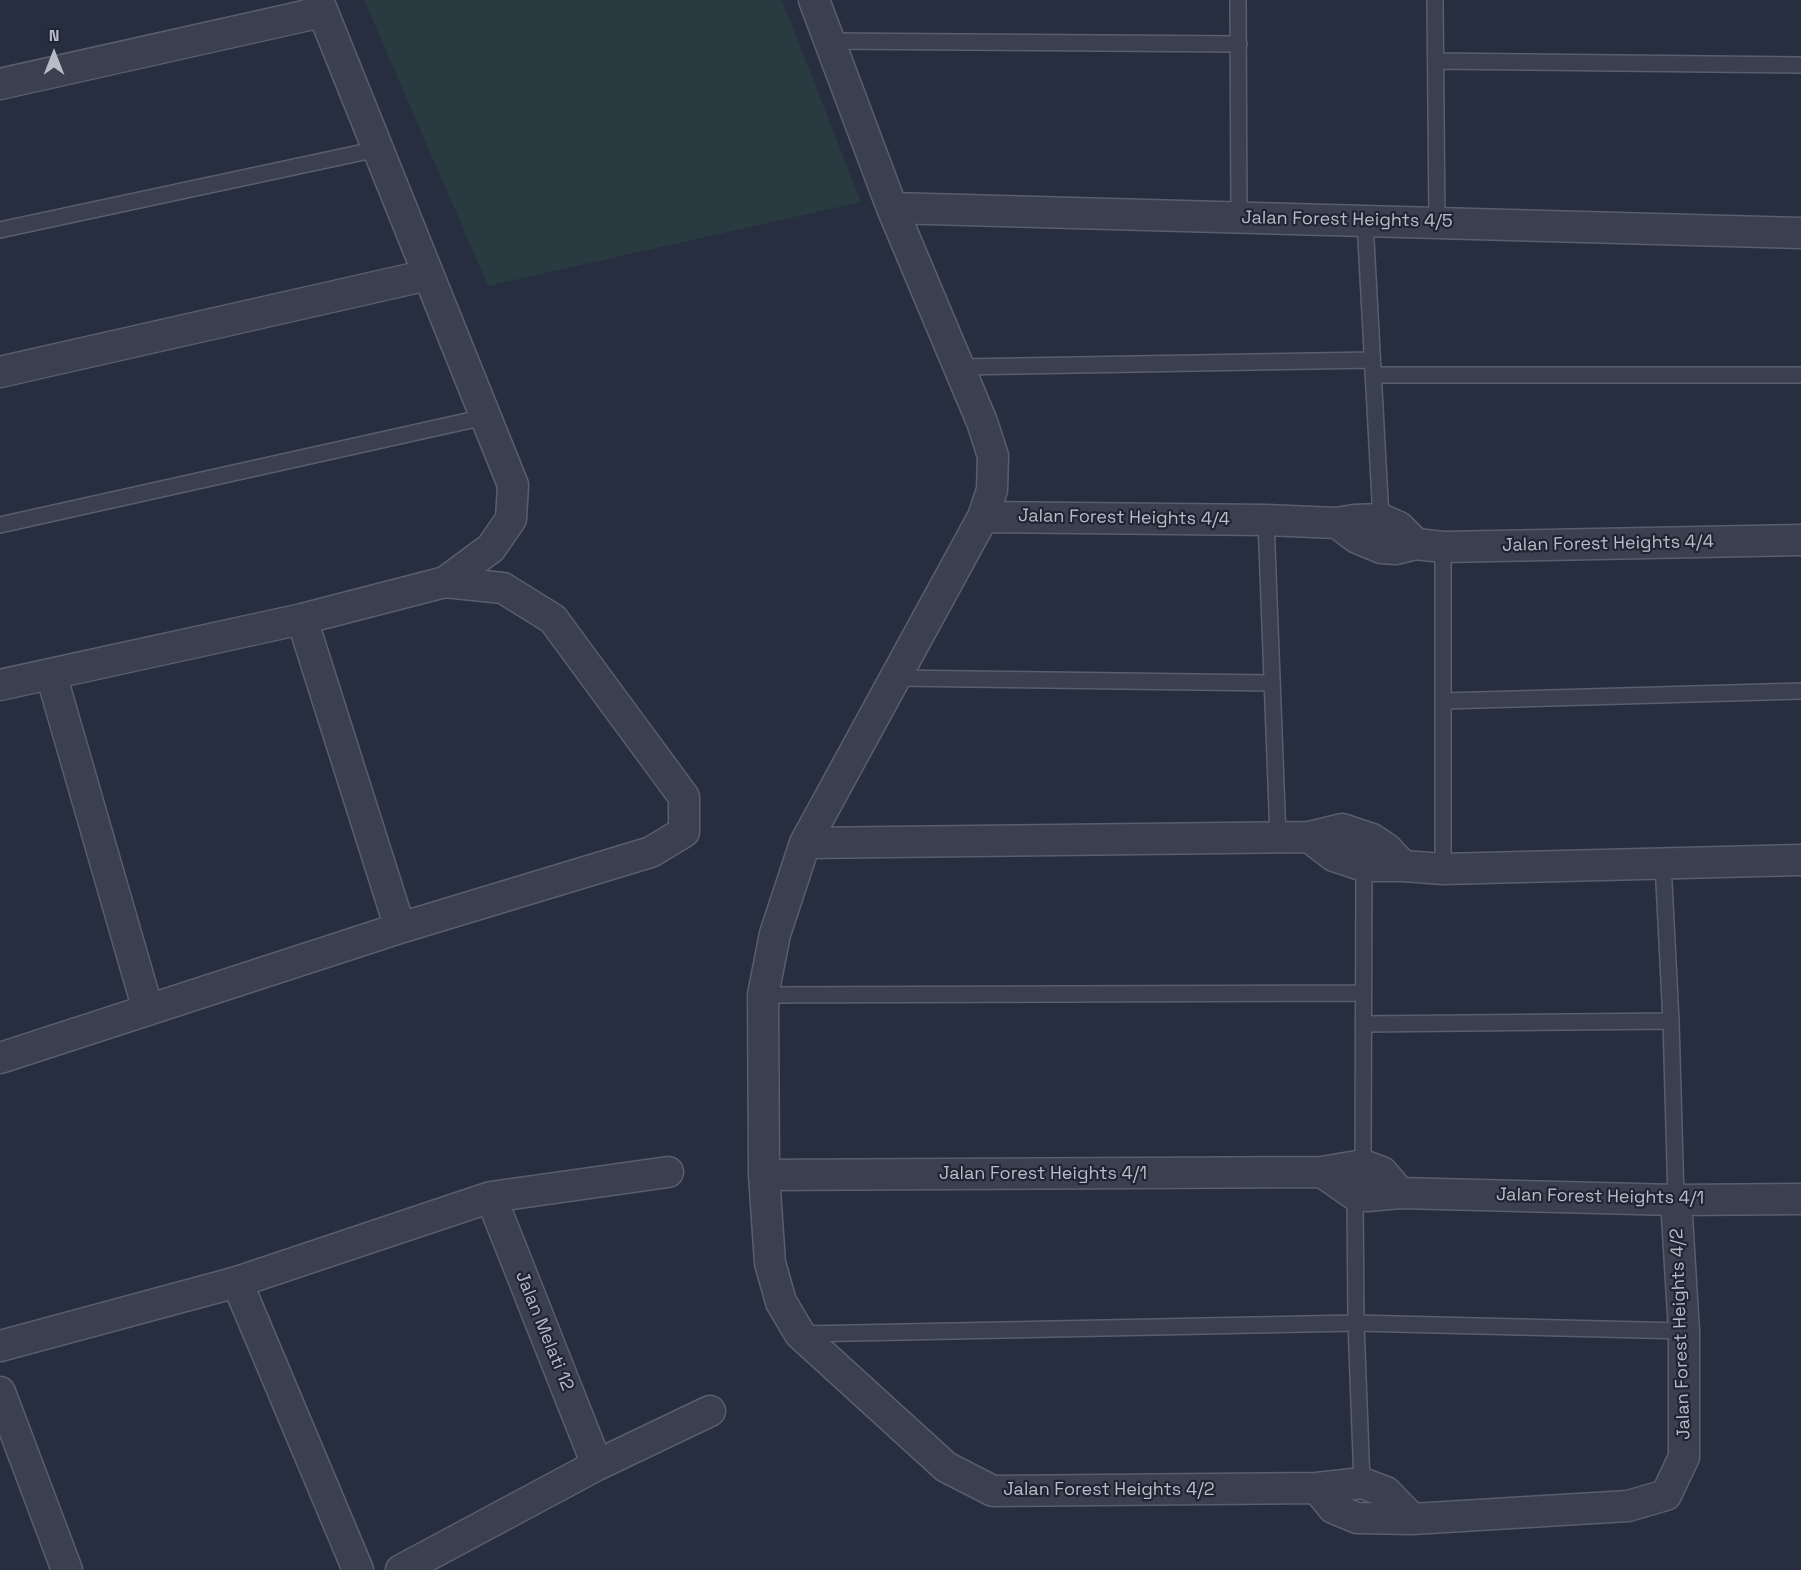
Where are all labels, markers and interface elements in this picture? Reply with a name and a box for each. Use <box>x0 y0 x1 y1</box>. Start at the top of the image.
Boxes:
north arrow <box>24 24 84 84</box>
text: N <box>49 25 59 46</box>
street label: Jalan Forest Heights 4/5 <box>1241 207 1453 233</box>
street label: Jalan Forest Heights 4/4 <box>1018 505 1230 531</box>
street label: Jalan Forest Heights 4/4 <box>1502 531 1714 557</box>
street label: Jalan Forest Heights 4/1 <box>939 1163 1147 1185</box>
street label: Jalan Forest Heights 4/1 <box>1496 1184 1704 1210</box>
street label: Jalan Forest Heights 4/2 <box>1667 1228 1695 1440</box>
street label: Jalan Melati 12 <box>510 1268 578 1394</box>
street label: Jalan Forest Heights 4/2 <box>1003 1479 1215 1501</box>

